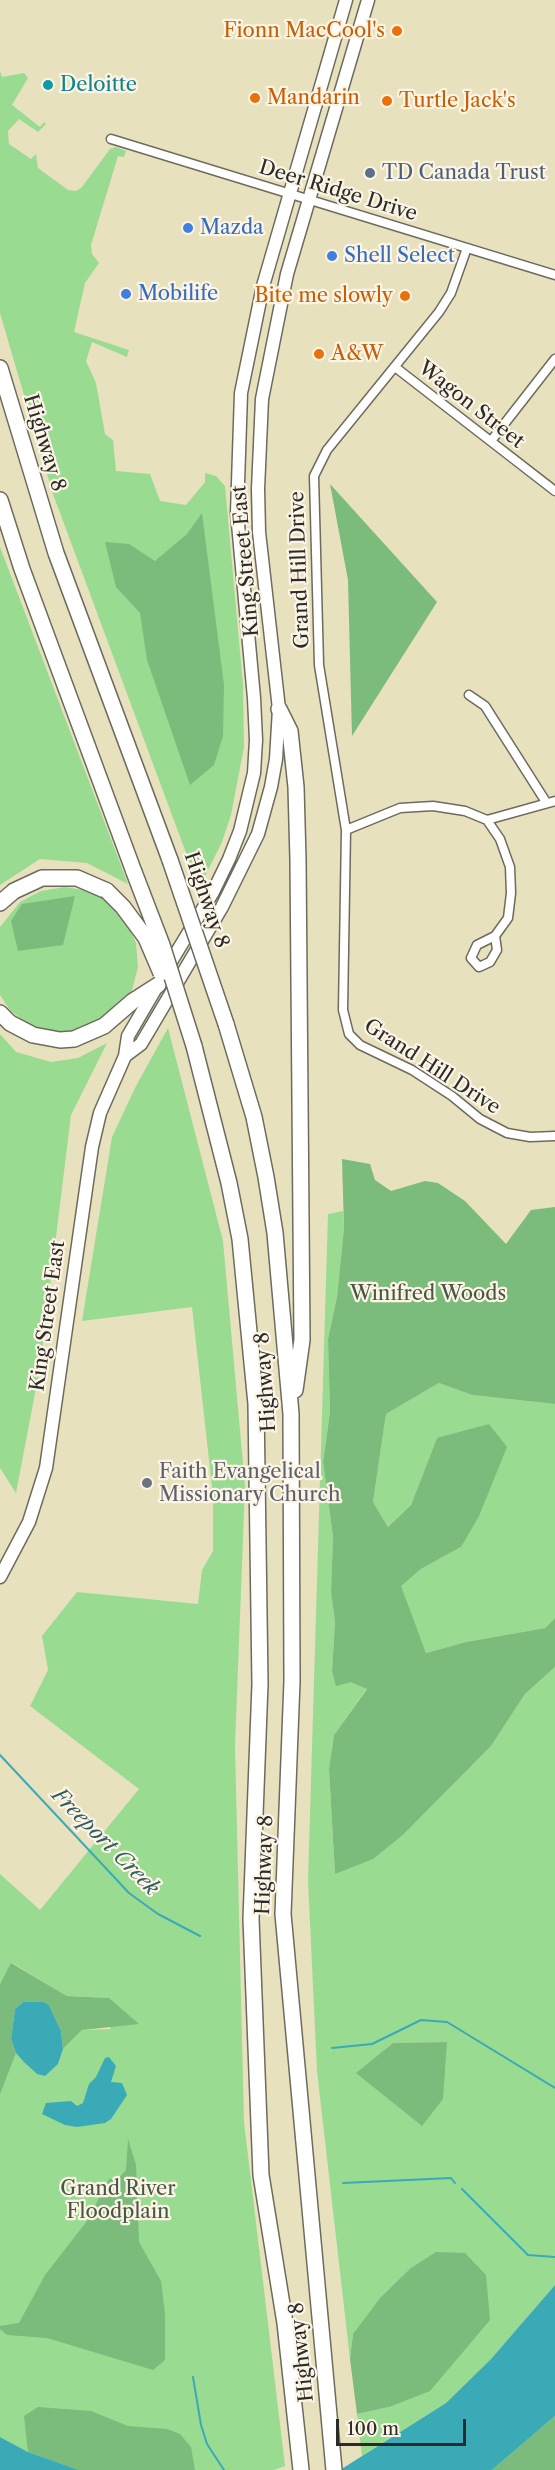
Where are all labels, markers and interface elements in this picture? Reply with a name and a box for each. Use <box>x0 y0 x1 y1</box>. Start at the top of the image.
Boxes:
place label: Fionn MacCool's <box>223 19 385 43</box>
marker: Fionn MacCool's <box>390 24 404 38</box>
place label: Deloitte <box>60 73 137 97</box>
marker: Deloitte <box>41 78 55 92</box>
place label: Mandarin <box>267 86 360 110</box>
place label: Turtle Jack's <box>399 89 516 113</box>
marker: Mandarin <box>248 91 262 105</box>
marker: Turtle Jack's <box>380 94 394 108</box>
street label: Deer Ridge Drive <box>256 156 420 226</box>
place label: TD Canada Trust <box>382 161 546 185</box>
marker: TD Canada Trust <box>363 166 377 180</box>
place label: Mazda <box>200 216 264 240</box>
marker: Mazda <box>181 221 195 235</box>
place label: Shell Select <box>344 244 455 268</box>
marker: Shell Select <box>325 249 339 263</box>
place label: Mobilife <box>138 282 218 306</box>
place label: Bite me slowly <box>255 284 393 308</box>
marker: Mobilife <box>119 287 133 301</box>
marker: Bite me slowly <box>398 289 412 303</box>
place label: A&W <box>331 342 383 366</box>
marker: A&W <box>312 347 326 361</box>
street label: Wagon Street <box>413 356 529 454</box>
street label: Highway 8 <box>18 392 70 494</box>
street label: King Street East <box>227 484 265 638</box>
street label: Grand Hill Drive <box>285 491 315 649</box>
street label: Highway 8 <box>178 849 234 951</box>
street label: Grand Hill Drive <box>359 1014 505 1120</box>
street label: King Street East <box>26 1239 70 1393</box>
park label: Winifred Woods <box>350 1282 506 1306</box>
street label: Highway 8 <box>251 1331 281 1433</box>
place label: Faith Evangelical Missionary Church <box>159 1460 340 1507</box>
marker: Faith Evangelical Missionary Church <box>140 1476 154 1490</box>
water label: Freeport Creek <box>46 1783 164 1901</box>
street label: Highway 8 <box>251 1815 279 1915</box>
park label: Grand River Floodplain <box>60 2177 176 2224</box>
street label: Highway 8 <box>285 2301 319 2403</box>
scale bar <box>339 2407 470 2445</box>
text: 100 m <box>347 2418 399 2440</box>

